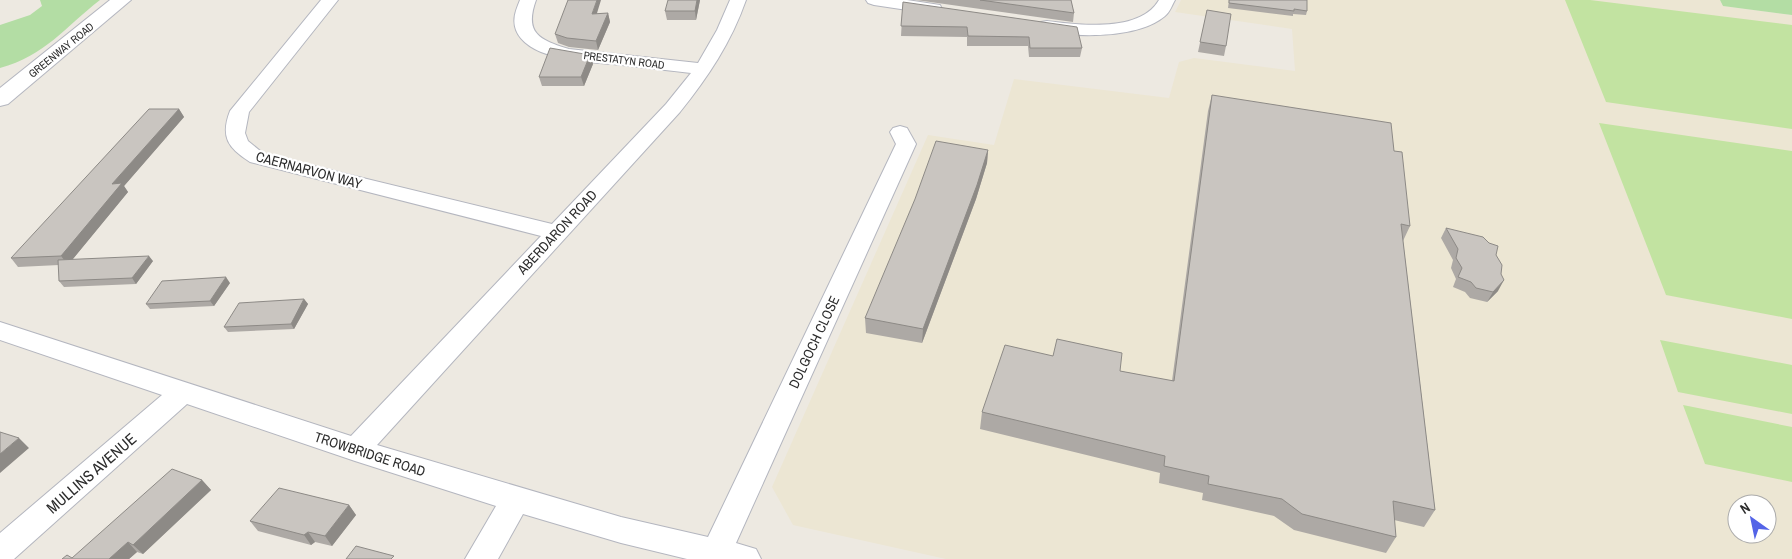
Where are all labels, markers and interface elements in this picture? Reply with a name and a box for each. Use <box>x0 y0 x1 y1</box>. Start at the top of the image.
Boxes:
street label: GREENWAY ROAD <box>25 19 97 81</box>
street label: PRESTATYN ROAD <box>583 48 665 72</box>
street label: CAERNARVON WAY <box>254 147 364 193</box>
street label: ABERDARON ROAD <box>513 186 601 279</box>
street label: DOLGOCH CLOSE <box>785 293 843 391</box>
street label: MULLINS AVENUE <box>41 428 141 518</box>
street label: TROWBRIDGE ROAD <box>312 428 428 480</box>
north arrow <box>1727 494 1777 544</box>
text: N <box>1737 498 1753 518</box>

